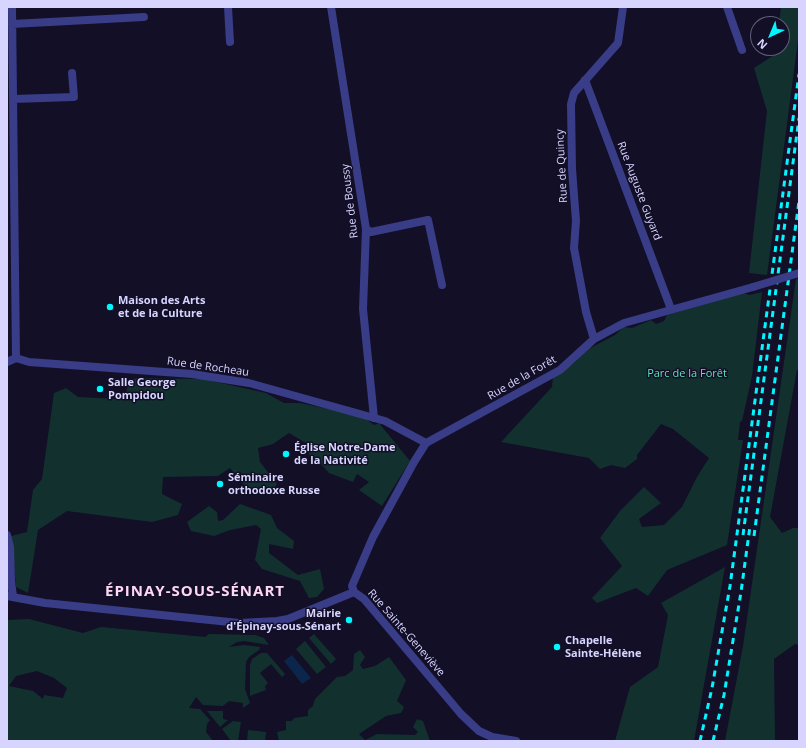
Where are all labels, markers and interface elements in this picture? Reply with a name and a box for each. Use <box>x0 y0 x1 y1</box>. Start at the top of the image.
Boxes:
north arrow <box>750 16 790 56</box>
text: N <box>754 36 770 53</box>
street label: Rue de Quincy <box>553 129 571 203</box>
street label: Rue Auguste Guyard <box>614 140 664 242</box>
street label: Rue de Boussy <box>339 163 361 239</box>
place label: Maison des Arts et de la Culture <box>118 294 205 320</box>
marker: Maison des Arts et de la Culture <box>105 302 115 312</box>
street label: Rue de la Forêt <box>485 353 559 403</box>
street label: Rue de Rocheau <box>166 355 250 379</box>
park label: Parc de la Forêt <box>647 367 727 381</box>
place label: Salle George Pompidou <box>108 376 176 402</box>
marker: Salle George Pompidou <box>95 384 105 394</box>
place label: Église Notre-Dame de la Nativité <box>294 441 396 467</box>
marker: Église Notre-Dame de la Nativité <box>281 449 291 459</box>
place label: Séminaire orthodoxe Russe <box>228 471 320 497</box>
marker: Séminaire orthodoxe Russe <box>215 479 225 489</box>
district label: ÉPINAY-SOUS-SÉNART <box>105 583 285 601</box>
street label: Rue Sainte-Geneviève <box>365 587 447 679</box>
place label: Mairie d'Épinay-sous-Sénart <box>226 607 341 633</box>
marker: Mairie d'Épinay-sous-Sénart <box>344 615 354 625</box>
place label: Chapelle Sainte-Hélène <box>565 634 642 660</box>
marker: Chapelle Sainte-Hélène <box>552 642 562 652</box>

